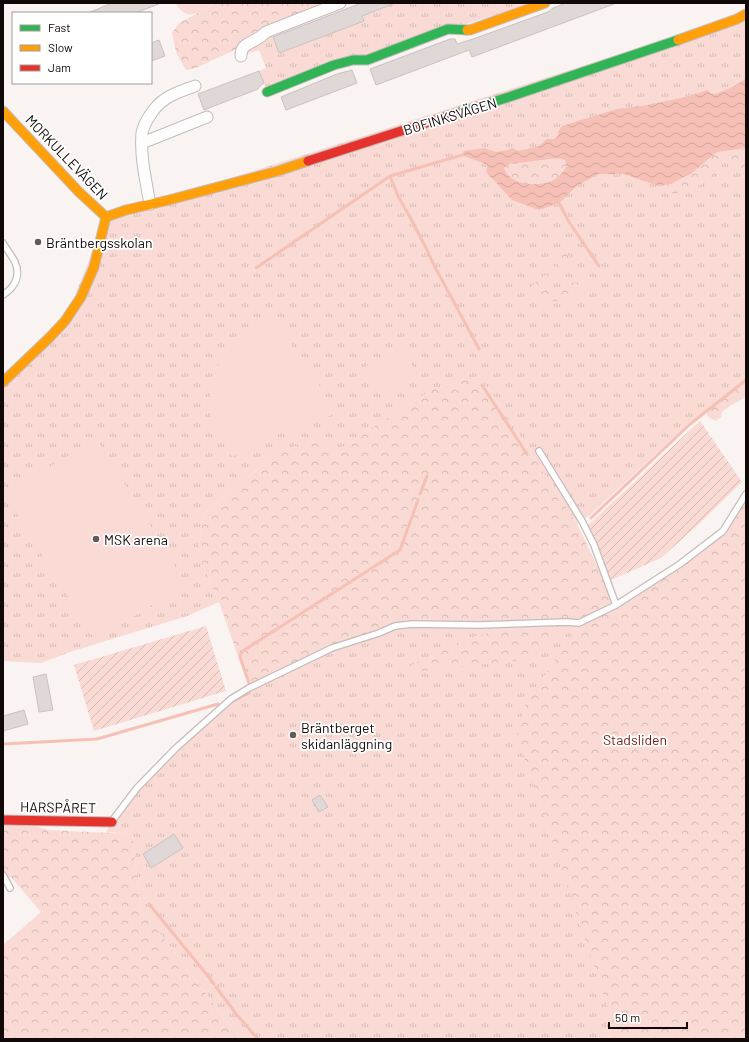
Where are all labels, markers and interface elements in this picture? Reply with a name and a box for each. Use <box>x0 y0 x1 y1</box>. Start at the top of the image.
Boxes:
legend <box>12 12 152 84</box>
text: Fast <box>48 20 71 34</box>
text: Slow <box>48 40 73 54</box>
text: Jam <box>48 60 71 74</box>
street label: BOFINKSVÄGEN <box>401 94 499 138</box>
street label: MORKULLEVÄGEN <box>22 111 112 203</box>
place label: Bräntbergsskolan <box>46 234 153 251</box>
marker: Bräntbergsskolan <box>33 237 43 247</box>
place label: MSK arena <box>104 531 168 548</box>
marker: MSK arena <box>91 534 101 544</box>
place label: Bräntberget skidanläggning <box>301 719 392 752</box>
marker: Bräntberget skidanläggning <box>288 730 298 740</box>
park label: Stadsliden <box>603 731 667 748</box>
street label: HARSPÅRET <box>20 798 96 816</box>
scale bar <box>609 1004 687 1030</box>
text: 50 m <box>615 1010 640 1024</box>

